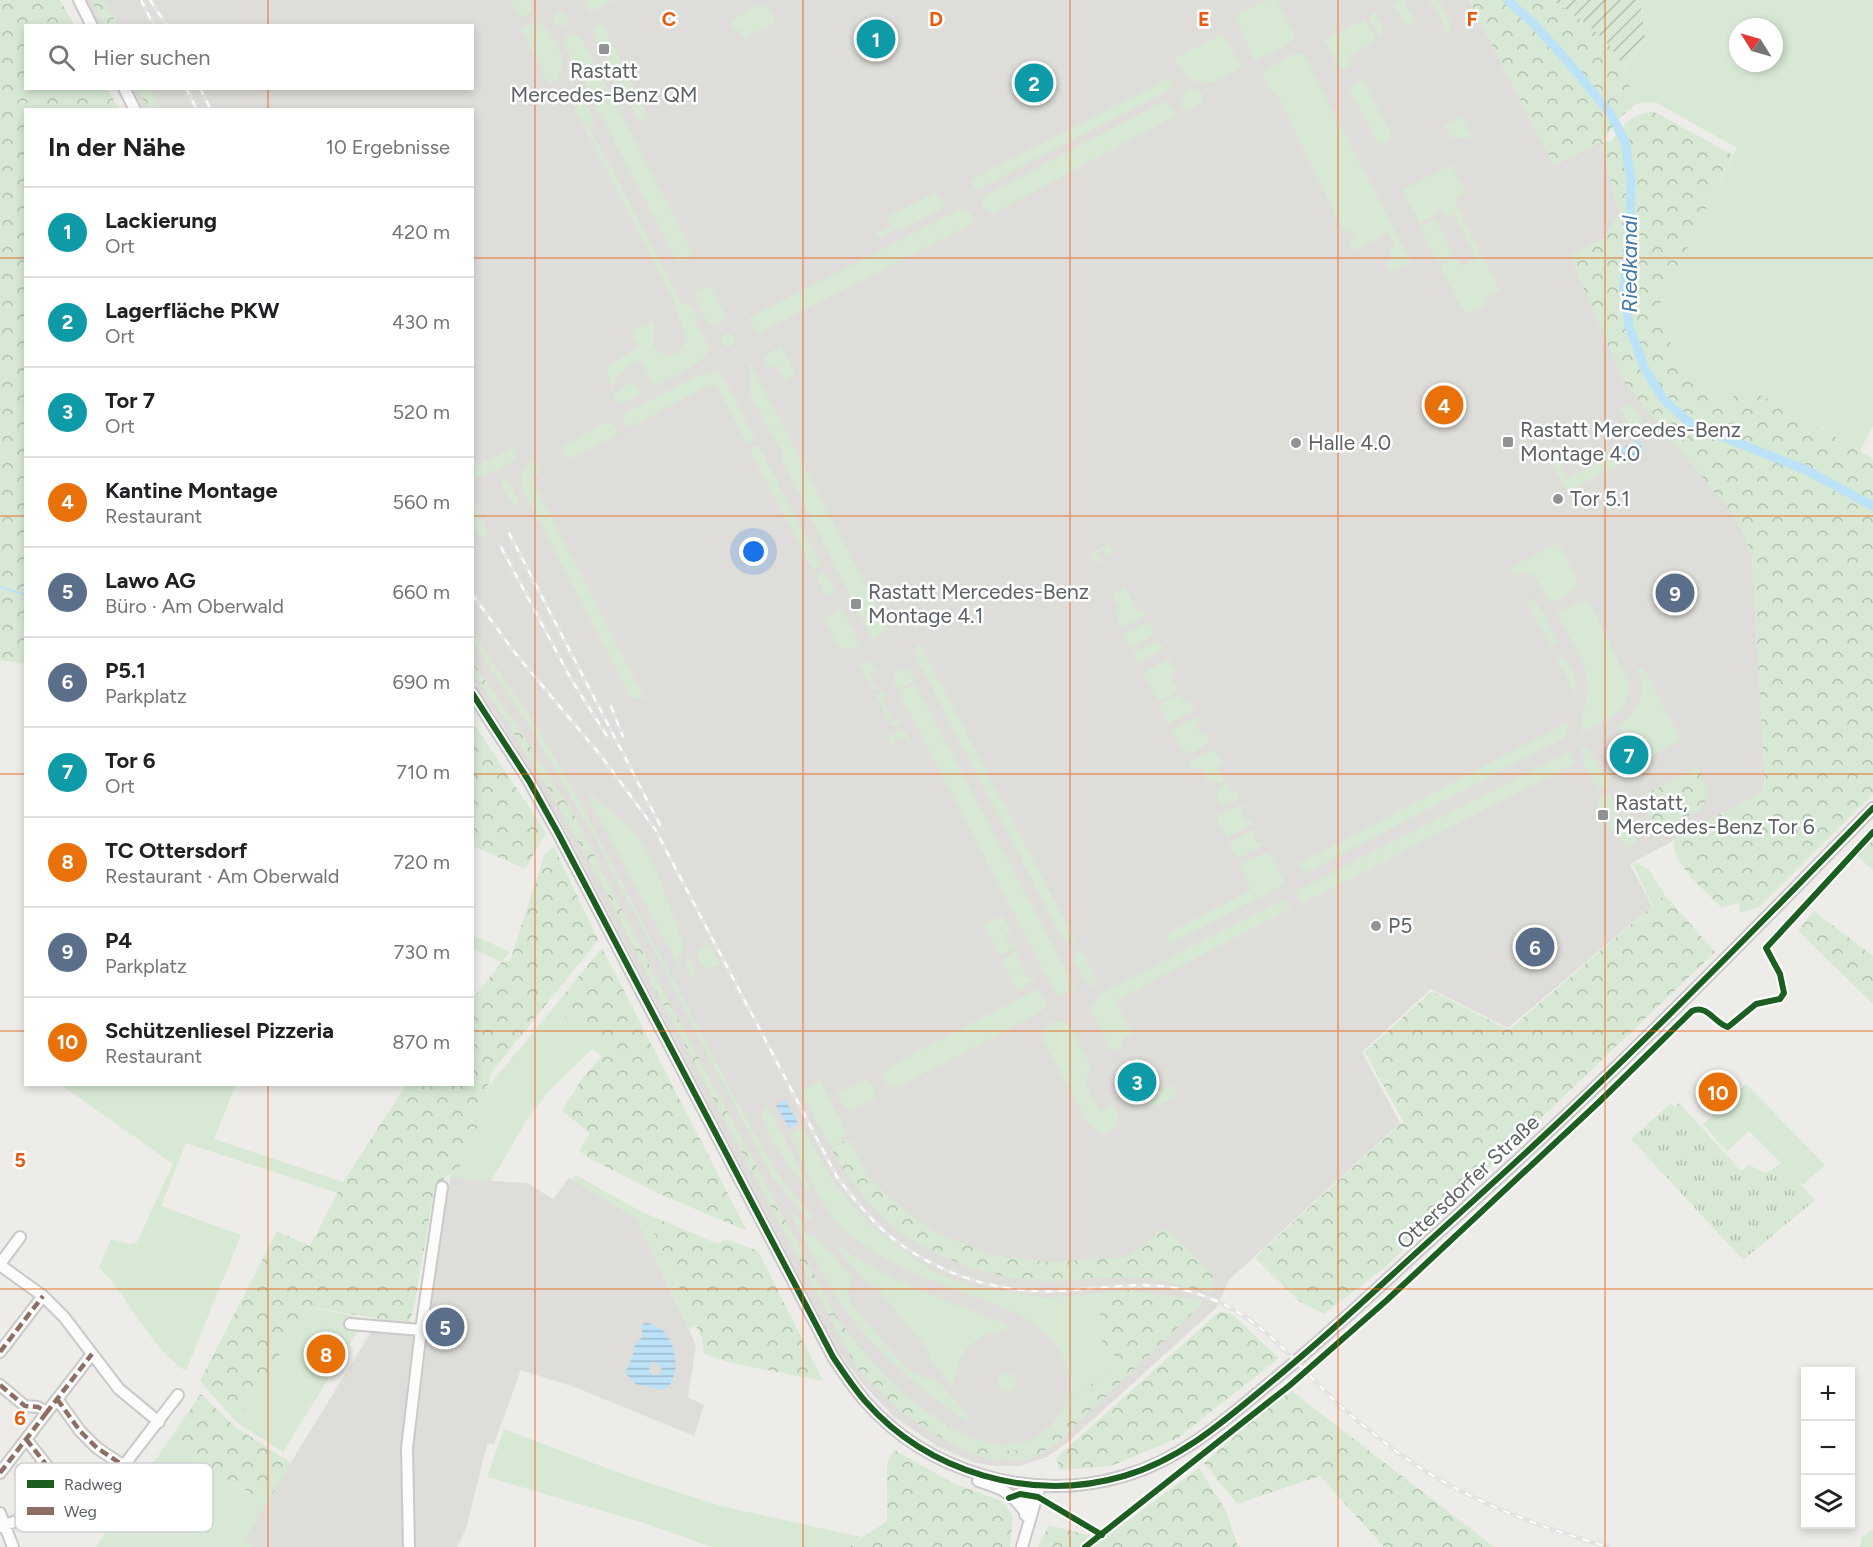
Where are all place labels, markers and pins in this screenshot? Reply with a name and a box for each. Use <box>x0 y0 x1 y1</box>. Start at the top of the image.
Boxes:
pin: 1 <box>856 16 896 62</box>
marker: Rastatt Mercedes-Benz QM <box>597 42 611 56</box>
place label: Rastatt Mercedes-Benz QM <box>510 58 698 107</box>
pin: 2 <box>1014 60 1054 106</box>
pin: 4 <box>1424 382 1464 428</box>
place label: Rastatt Mercedes-Benz Montage 4.0 <box>1520 417 1741 466</box>
place label: Halle 4.0 <box>1308 430 1391 455</box>
marker: Rastatt Mercedes-Benz Montage 4.0 <box>1501 435 1515 449</box>
marker: Halle 4.0 <box>1289 436 1303 450</box>
place label: Tor 5.1 <box>1570 486 1630 511</box>
marker: Tor 5.1 <box>1551 492 1565 506</box>
pin: 9 <box>1656 570 1694 616</box>
place label: Rastatt Mercedes-Benz Montage 4.1 <box>868 579 1089 628</box>
marker: Rastatt Mercedes-Benz Montage 4.1 <box>849 597 863 611</box>
pin: 7 <box>1610 732 1648 777</box>
place label: Rastatt, Mercedes-Benz Tor 6 <box>1615 790 1815 839</box>
marker: Rastatt, Mercedes-Benz Tor 6 <box>1596 808 1610 822</box>
place label: P5 <box>1388 913 1412 938</box>
marker: P5 <box>1369 919 1383 933</box>
pin: 6 <box>1516 924 1555 970</box>
pin: 3 <box>1118 1060 1156 1104</box>
pin: 10 <box>1698 1070 1738 1114</box>
pin: 5 <box>426 1304 464 1350</box>
pin: 8 <box>306 1332 346 1376</box>

